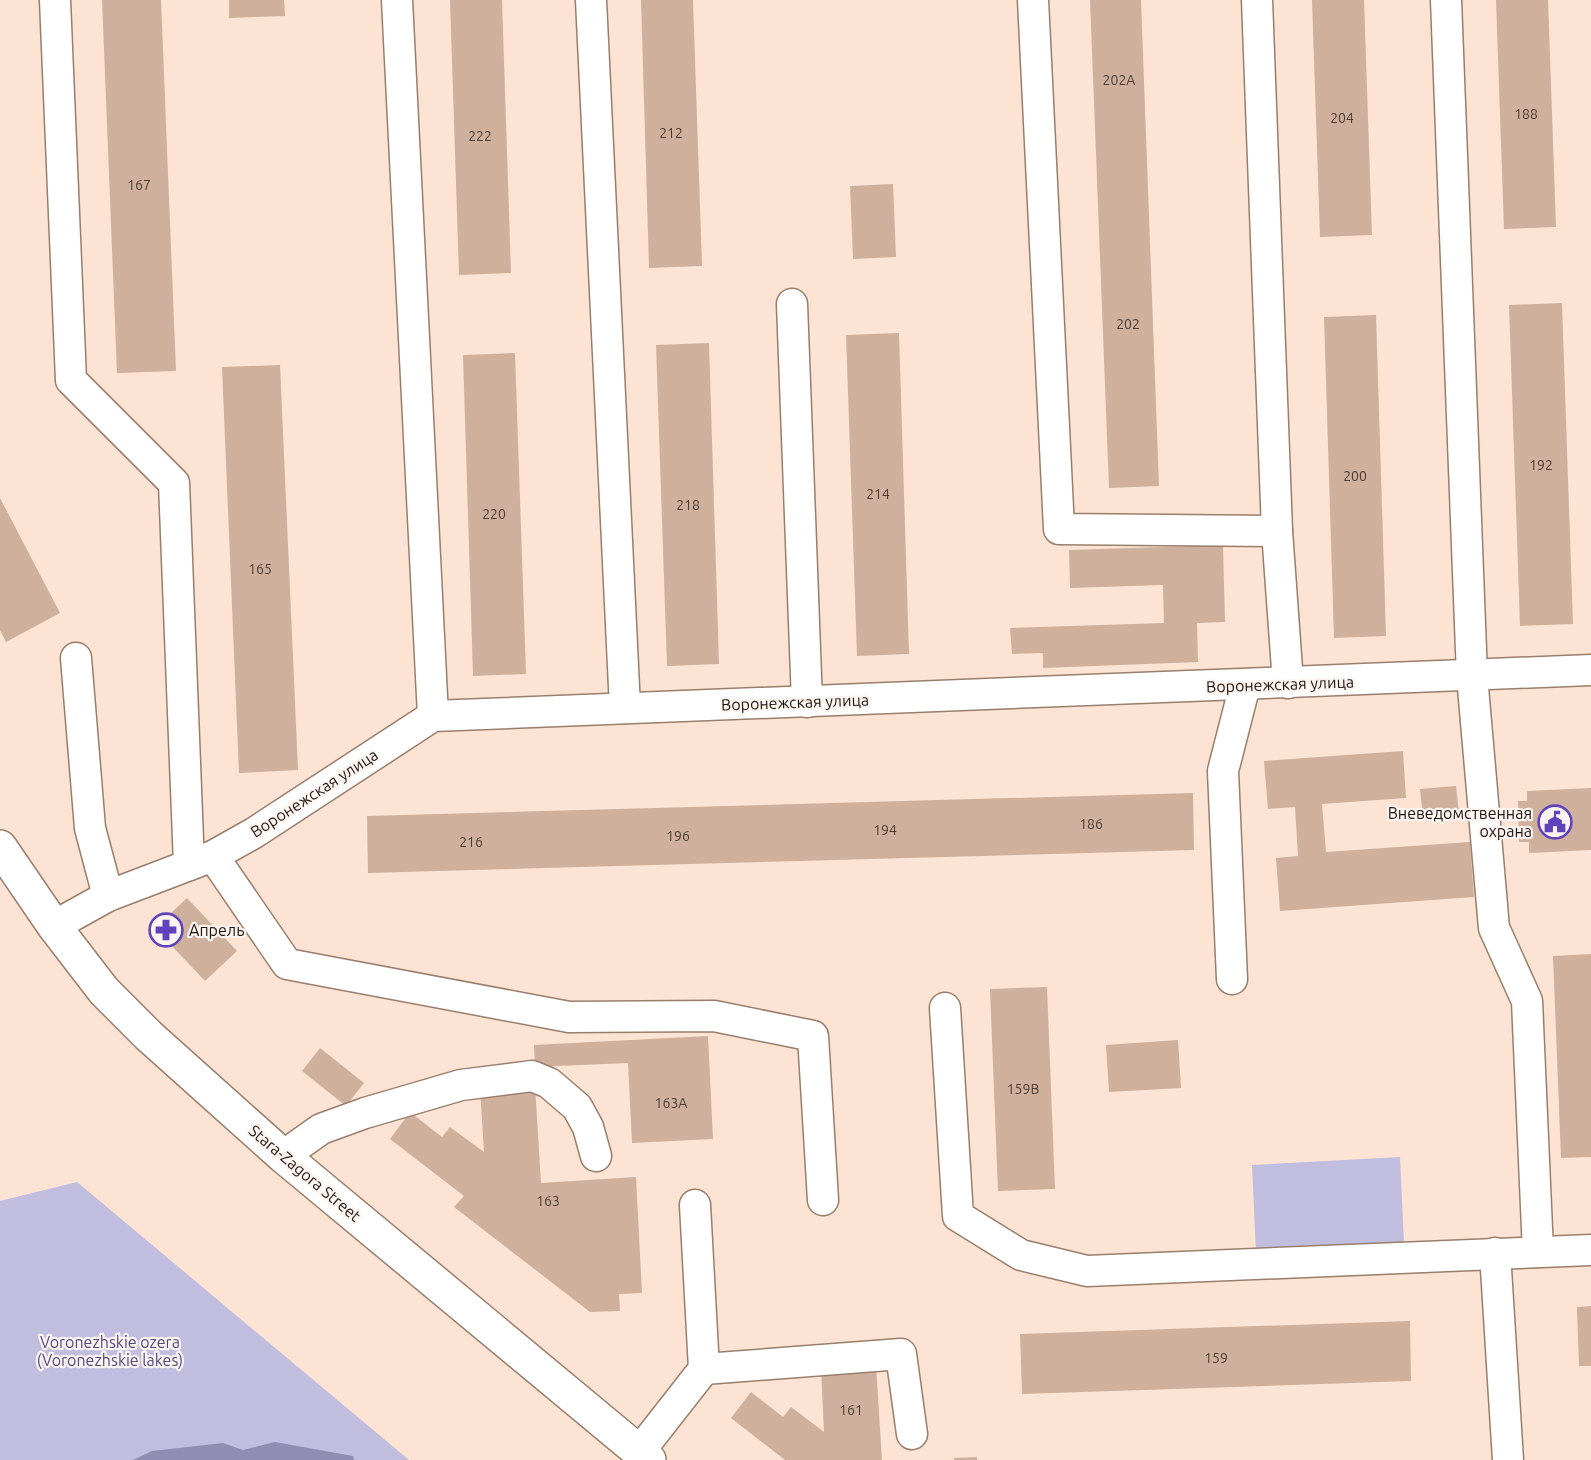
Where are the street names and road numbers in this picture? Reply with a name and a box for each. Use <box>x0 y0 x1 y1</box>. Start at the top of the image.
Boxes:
street label: Воронежская улица <box>1206 672 1354 696</box>
street label: Воронежская улица <box>721 690 869 714</box>
street label: Воронежская улица <box>247 745 381 841</box>
street label: Stara-Zagora Street <box>246 1121 365 1225</box>

